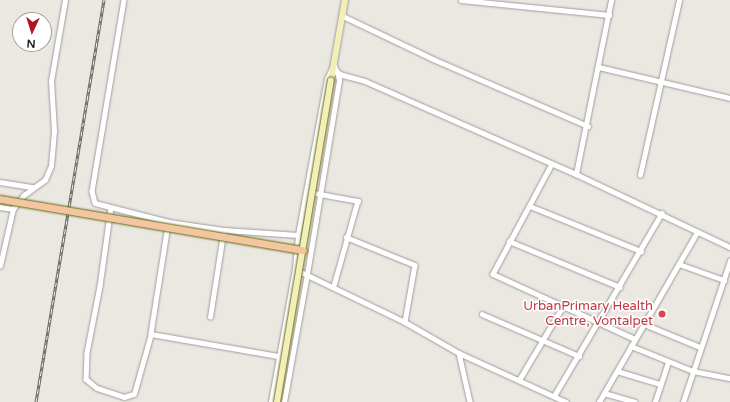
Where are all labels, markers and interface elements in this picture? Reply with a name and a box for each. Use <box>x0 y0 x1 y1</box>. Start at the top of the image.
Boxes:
north arrow <box>12 12 52 52</box>
text: N <box>26 37 36 50</box>
place label: UrbanPrimary Health Centre, Vontalpet <box>523 299 653 330</box>
marker: UrbanPrimary Health Centre, Vontalpet <box>656 308 668 320</box>

